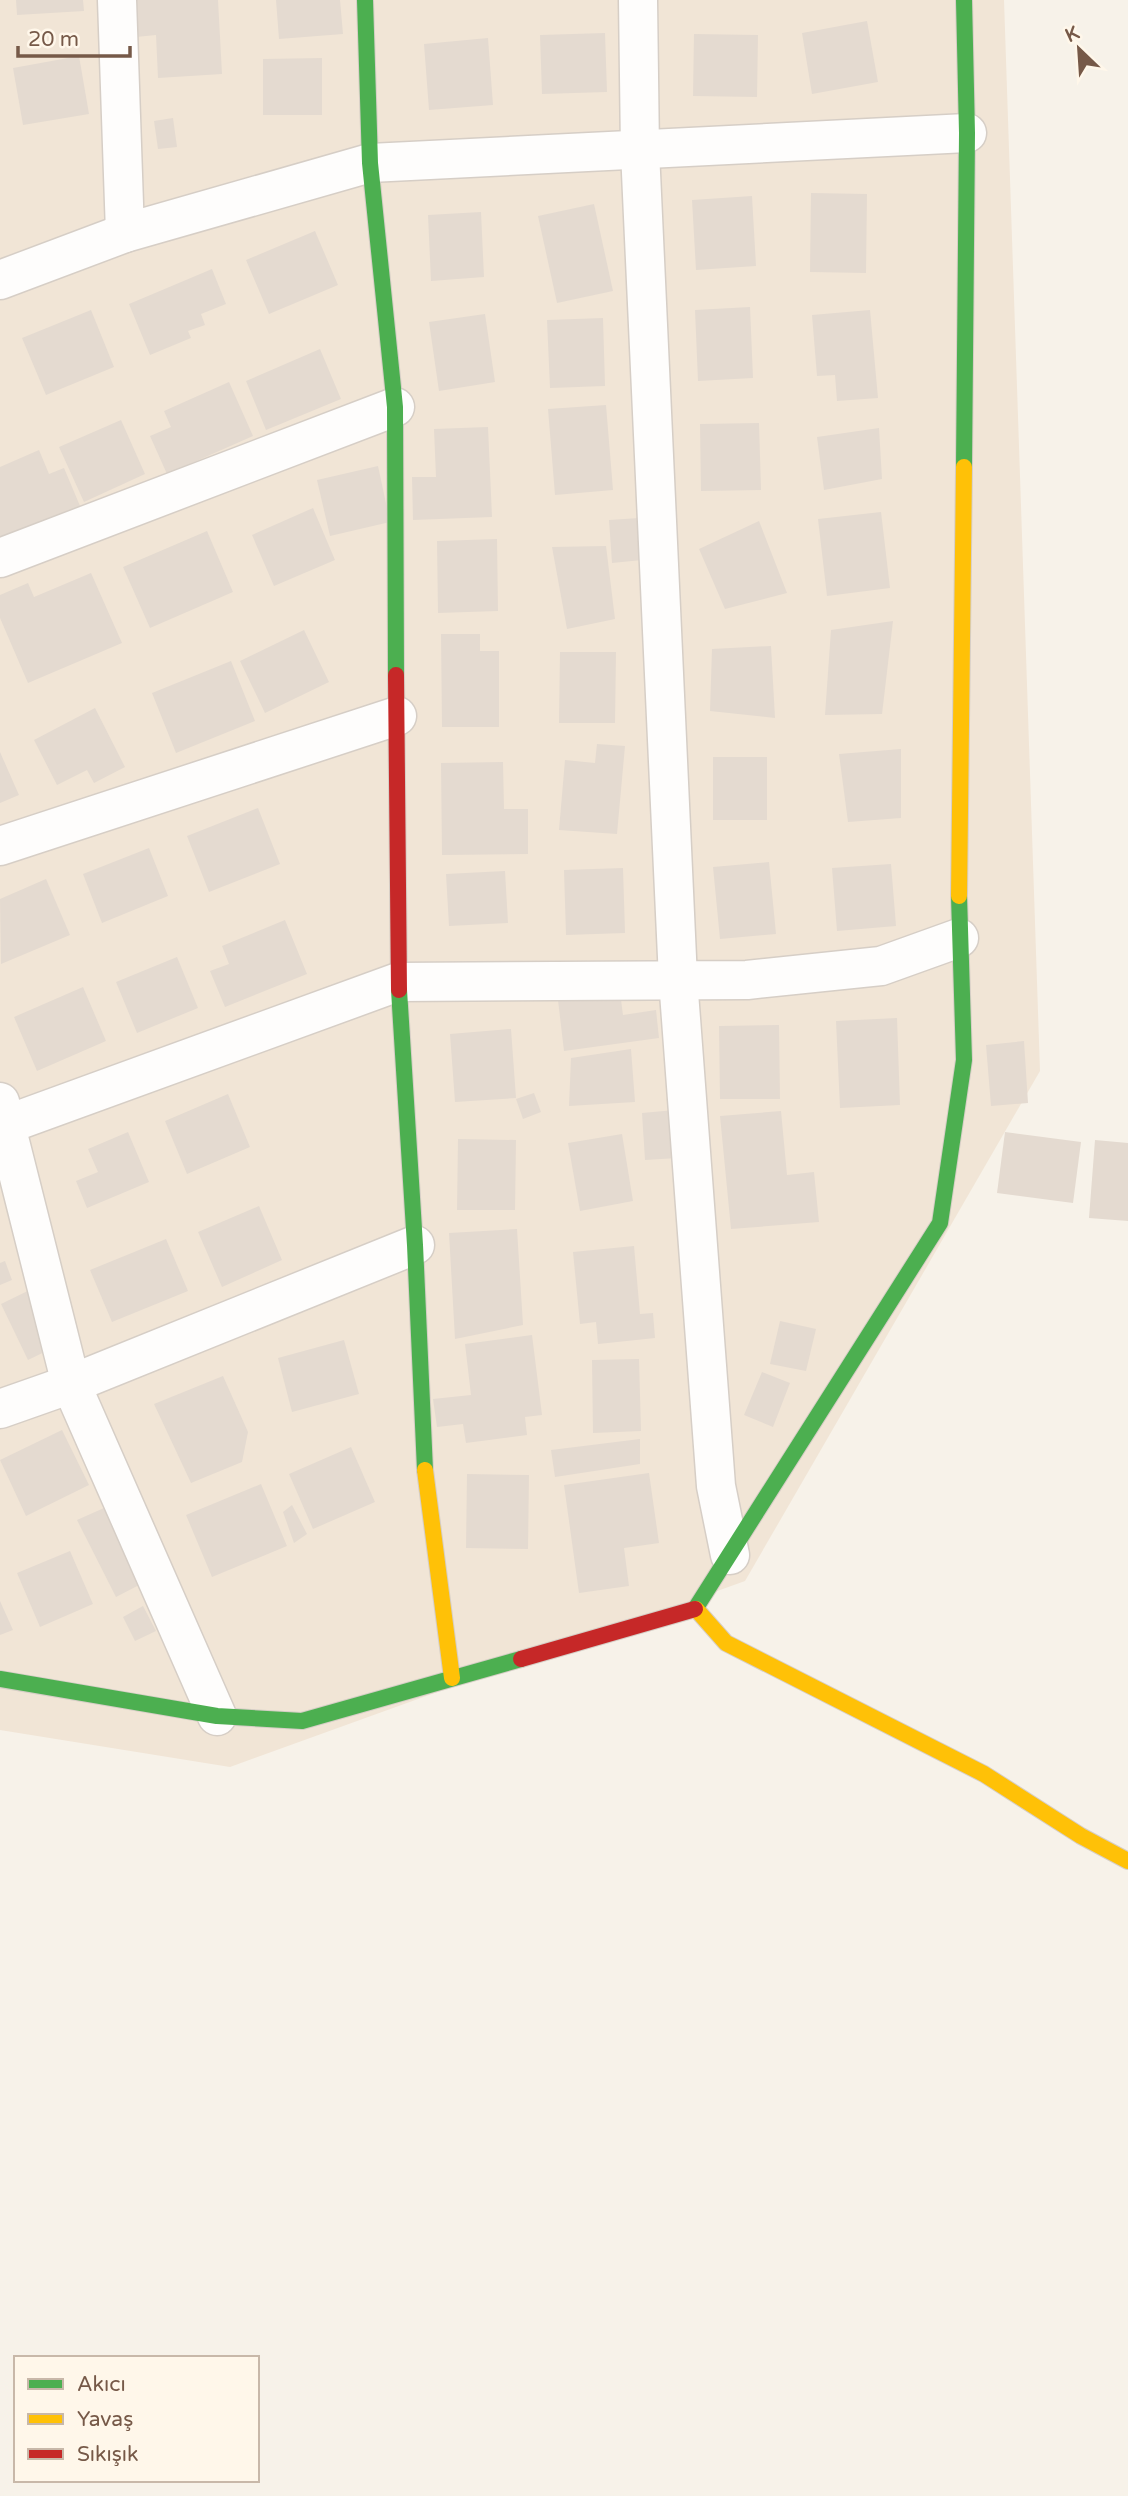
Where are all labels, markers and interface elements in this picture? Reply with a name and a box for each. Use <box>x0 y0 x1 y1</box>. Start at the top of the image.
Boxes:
scale bar <box>18 14 130 58</box>
north arrow <box>1044 14 1114 84</box>
text: K <box>1062 22 1083 47</box>
text: 20 m <box>28 27 79 52</box>
legend <box>14 2356 259 2482</box>
text: Akıcı <box>77 2372 126 2397</box>
text: Yavaş <box>77 2407 133 2432</box>
text: Sıkışık <box>77 2442 138 2467</box>

